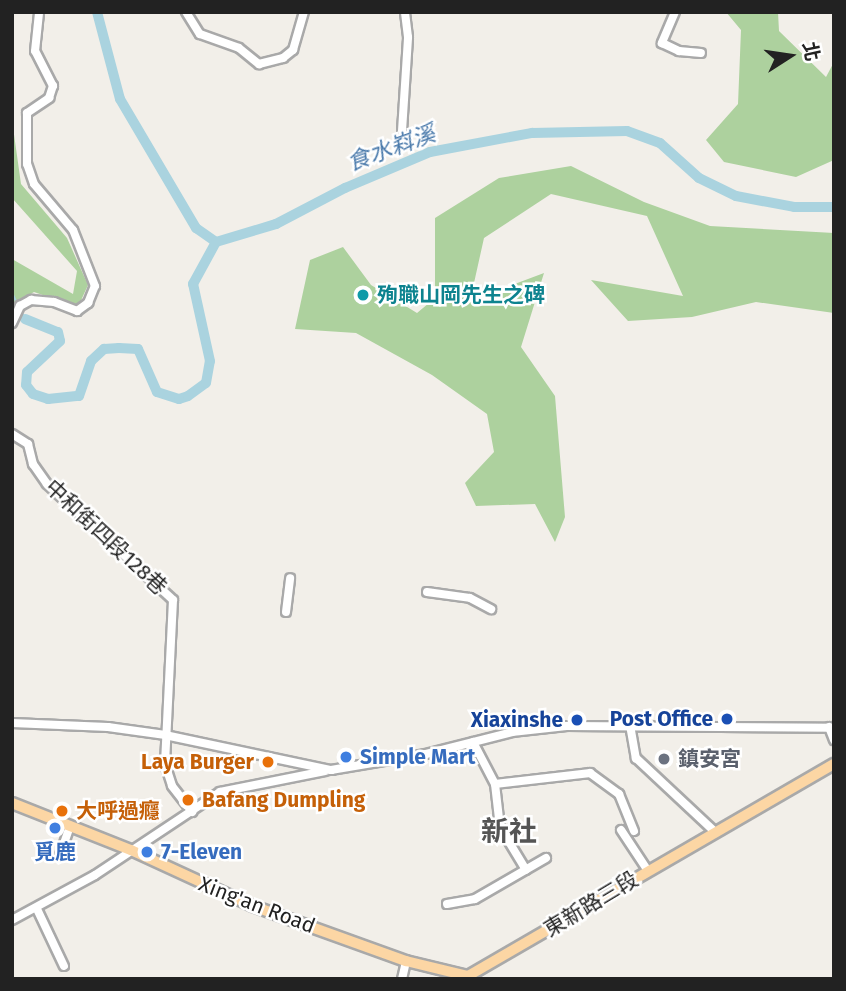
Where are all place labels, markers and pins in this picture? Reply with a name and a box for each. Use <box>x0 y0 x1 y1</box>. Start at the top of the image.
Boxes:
place label: 殉職山岡先生之碑 <box>377 282 545 308</box>
marker: 殉職山岡先生之碑 <box>355 287 371 303</box>
place label: Post Office <box>610 706 713 732</box>
place label: Xiaxinshe <box>471 707 563 733</box>
marker: Post Office <box>719 711 735 727</box>
marker: Xiaxinshe <box>569 712 585 728</box>
place label: Simple Mart <box>360 744 475 770</box>
place label: 鎮安宮 <box>678 746 741 772</box>
place label: Laya Burger <box>141 749 254 775</box>
marker: Simple Mart <box>338 749 354 765</box>
marker: 鎮安宮 <box>656 751 672 767</box>
marker: Laya Burger <box>260 754 276 770</box>
place label: Bafang Dumpling <box>202 787 365 813</box>
marker: Bafang Dumpling <box>180 792 196 808</box>
place label: 大呼過癮 <box>76 798 160 824</box>
marker: 大呼過癮 <box>54 803 70 819</box>
marker: 覓鹿 <box>47 820 63 836</box>
place label: 覓鹿 <box>34 839 76 865</box>
place label: 7-Eleven <box>161 839 242 865</box>
marker: 7-Eleven <box>139 844 155 860</box>

